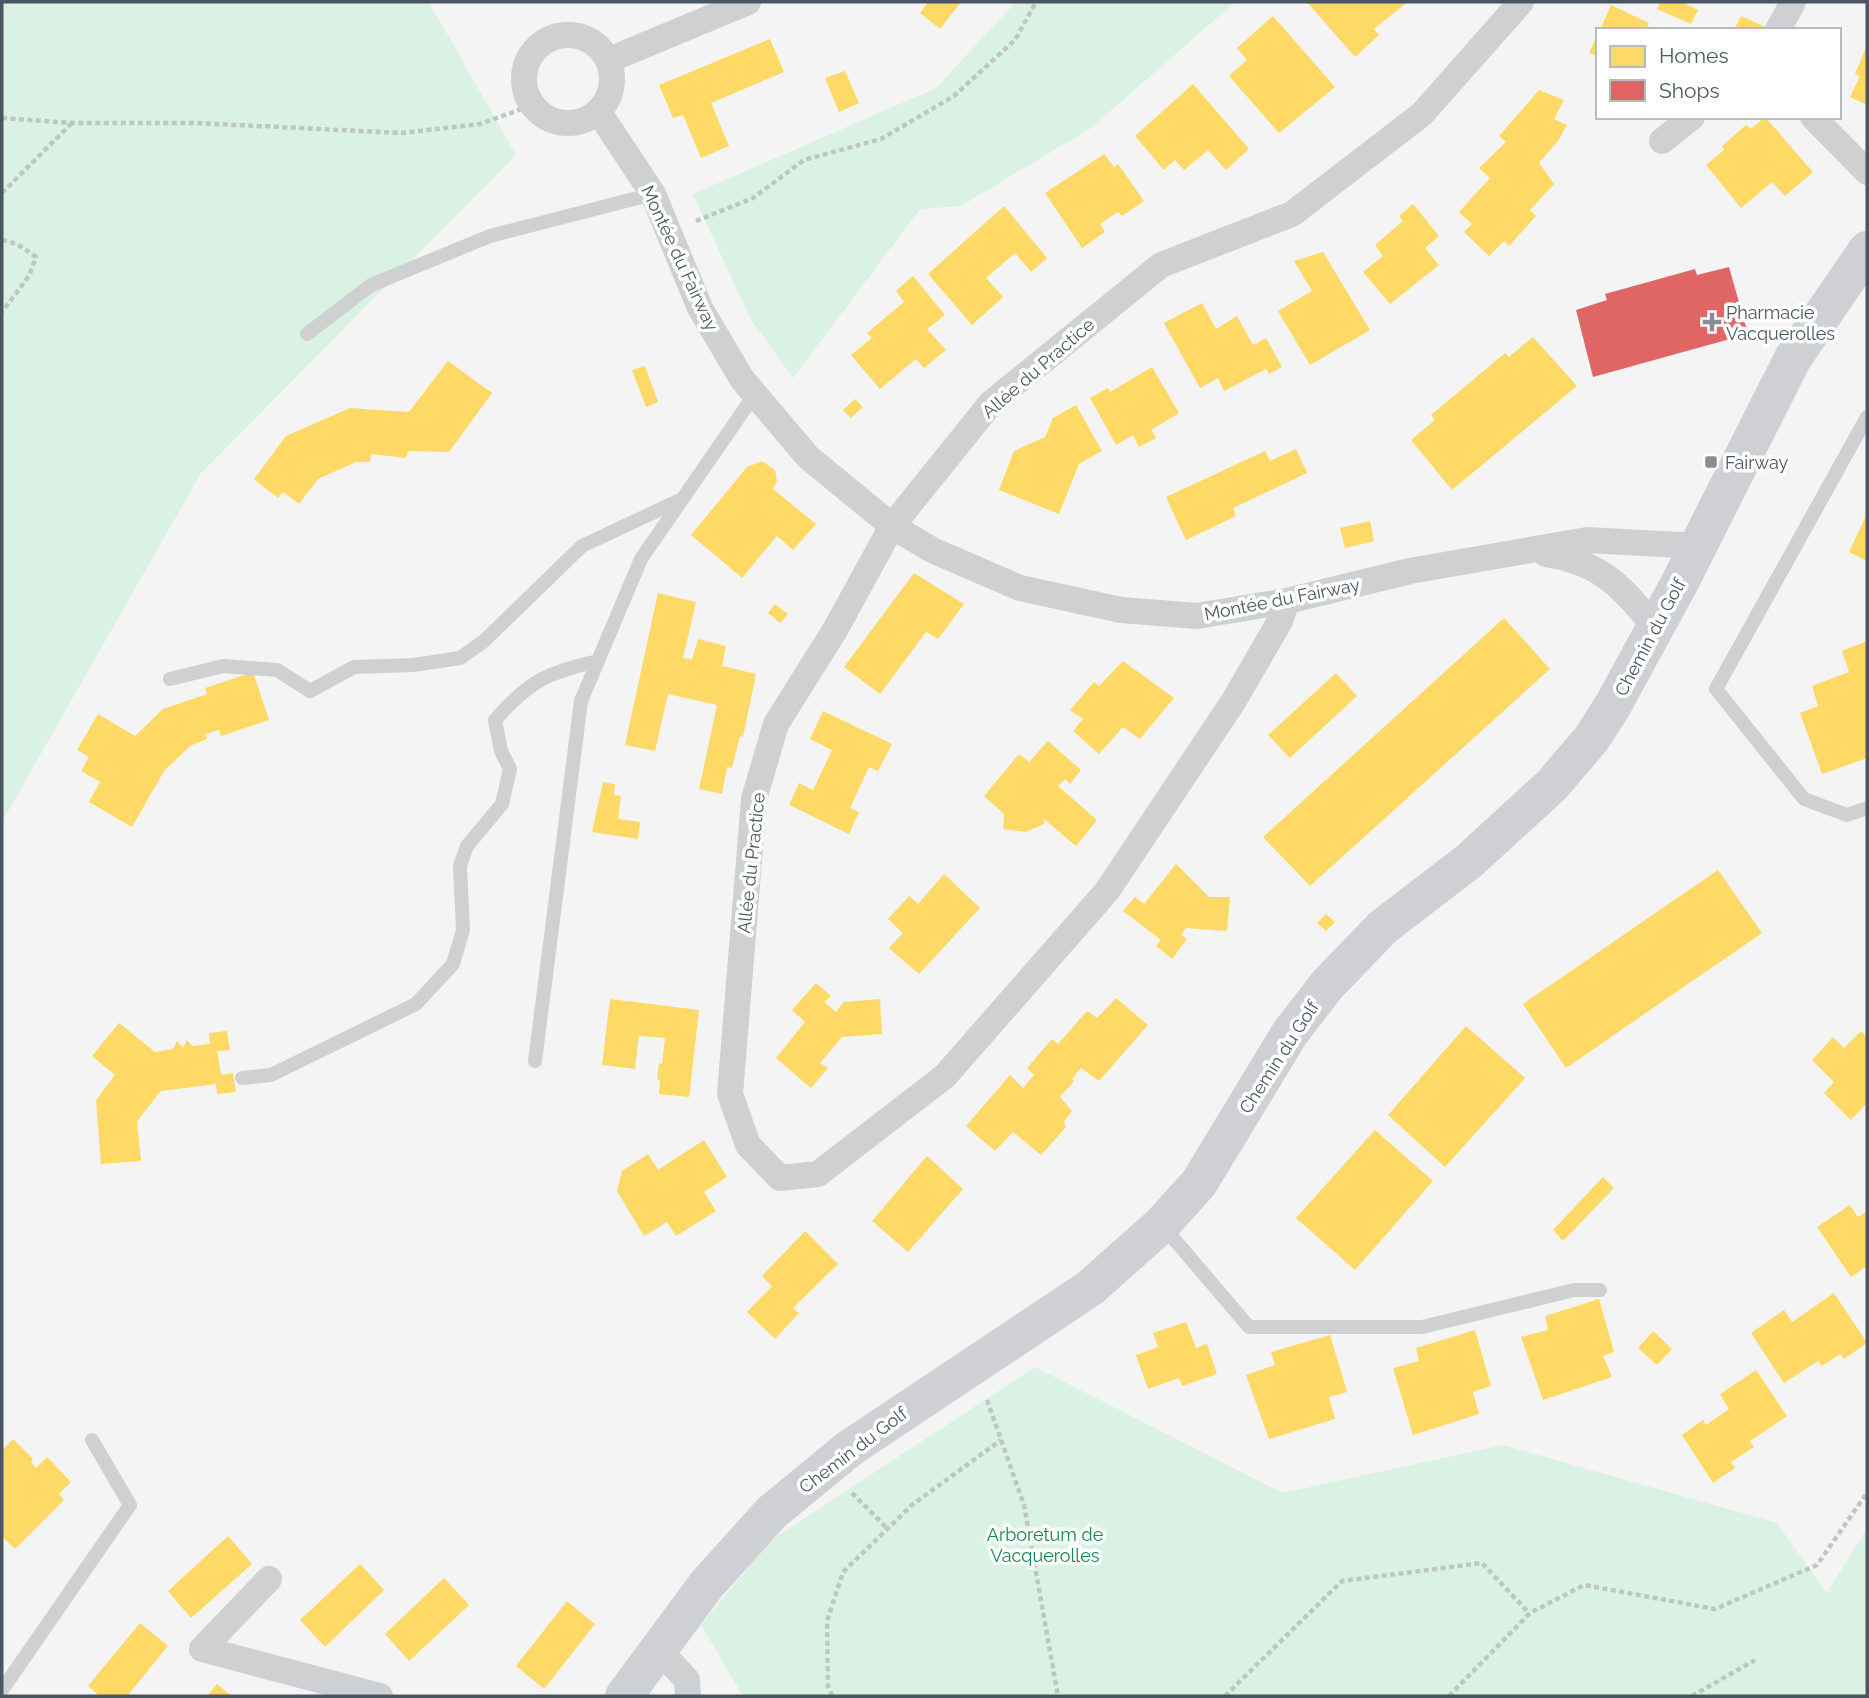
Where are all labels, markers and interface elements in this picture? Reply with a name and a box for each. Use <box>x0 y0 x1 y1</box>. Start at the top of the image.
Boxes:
legend <box>1596 28 1841 119</box>
text: Homes <box>1659 43 1729 68</box>
text: Shops <box>1659 78 1720 103</box>
street label: Montée du Fairway <box>637 182 723 334</box>
place label: Pharmacie Vacquerolles <box>1726 302 1835 344</box>
street label: Allée du Practice <box>978 313 1099 422</box>
marker: Pharmacie Vacquerolles <box>1704 314 1720 330</box>
place label: Fairway <box>1725 452 1788 473</box>
marker: Fairway <box>1703 454 1719 470</box>
street label: Montée du Fairway <box>1202 574 1362 624</box>
street label: Chemin du Golf <box>1610 574 1690 699</box>
street label: Allée du Practice <box>733 791 769 935</box>
street label: Chemin du Golf <box>1235 996 1324 1117</box>
street label: Chemin du Golf <box>795 1402 912 1497</box>
park label: Arboretum de Vacquerolles <box>987 1524 1104 1566</box>

